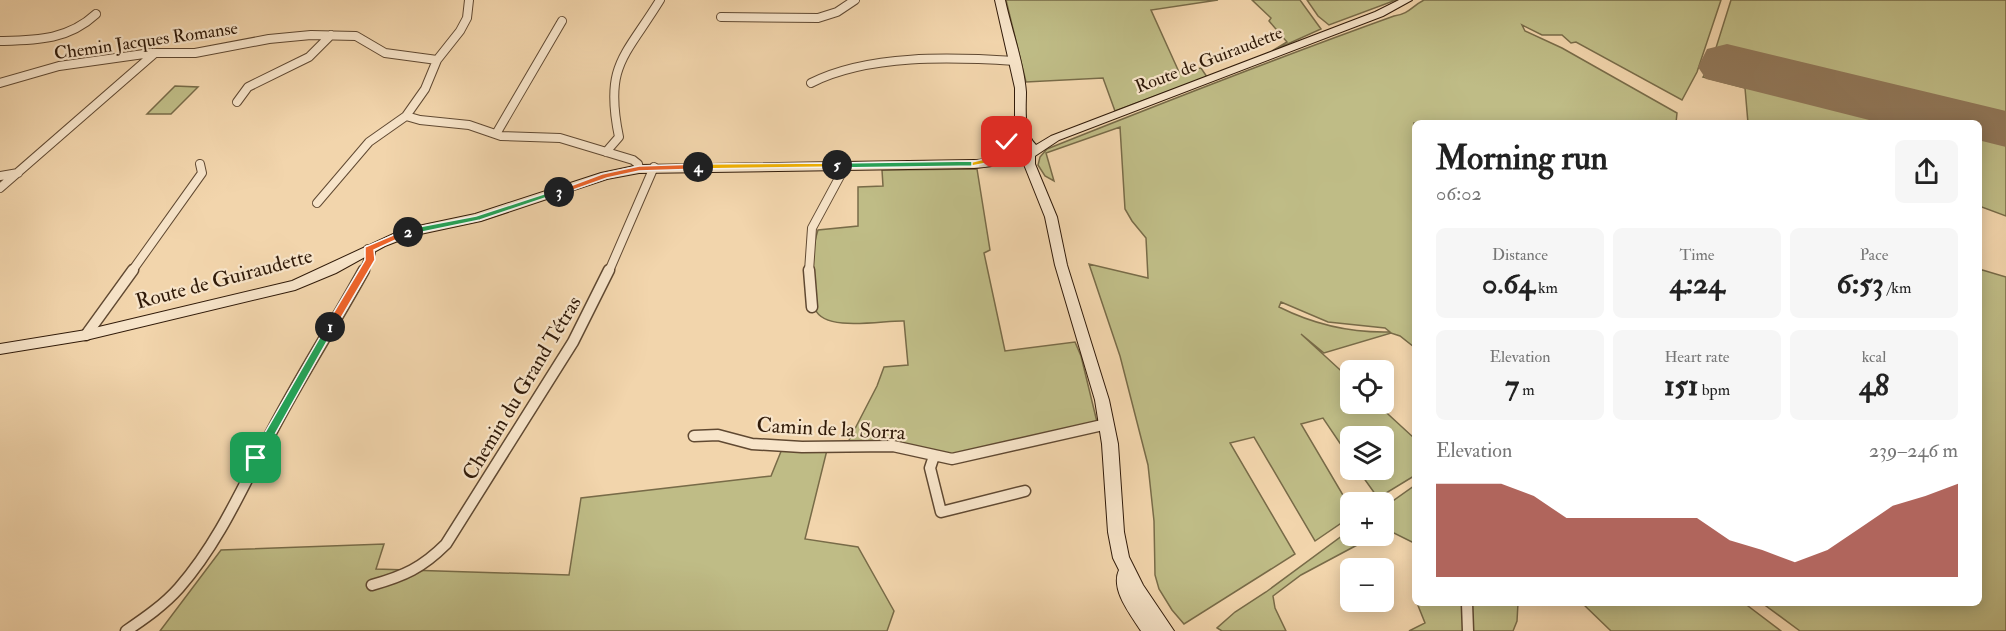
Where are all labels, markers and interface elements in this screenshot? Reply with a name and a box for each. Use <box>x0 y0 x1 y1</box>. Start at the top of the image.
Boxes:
street label: Chemin Jacques Romanse <box>53 17 240 65</box>
street label: Route de Guiraudette <box>1132 21 1286 99</box>
pin <box>981 116 1032 167</box>
icon: check <box>990 125 1023 158</box>
text: Morning run <box>1436 138 1608 179</box>
button: share <box>1895 140 1958 203</box>
pin: 5 <box>822 150 852 180</box>
pin: 4 <box>683 152 713 182</box>
text: 5 <box>833 155 841 175</box>
text: 4 <box>694 157 702 177</box>
pin: 3 <box>544 177 574 207</box>
text: 06:02 <box>1436 181 1482 206</box>
text: 3 <box>556 182 562 202</box>
pin: 2 <box>393 217 423 247</box>
text: 2 <box>404 222 412 242</box>
street label: Route de Guiraudette <box>133 242 316 316</box>
text: Distance <box>1492 245 1548 265</box>
text: Time <box>1680 245 1714 265</box>
text: Pace <box>1860 245 1888 265</box>
text: 0.64 <box>1482 265 1535 302</box>
text: 4:24 <box>1670 265 1724 302</box>
text: 6:53 <box>1837 265 1884 302</box>
text: km <box>1535 278 1558 298</box>
text: /km <box>1884 278 1911 298</box>
street label: Chemin du Grand Tétras <box>456 291 588 485</box>
pin: 1 <box>315 312 345 342</box>
text: 1 <box>327 317 333 337</box>
text: Elevation <box>1490 347 1550 367</box>
text: Heart rate <box>1664 347 1730 367</box>
text: kcal <box>1862 347 1886 367</box>
map controls <box>1340 360 1394 612</box>
button: locate <box>1340 360 1394 414</box>
text: 7 <box>1505 367 1519 404</box>
text: 151 <box>1664 367 1698 404</box>
text: 48 <box>1859 367 1889 404</box>
text: m <box>1519 380 1535 400</box>
text: bpm <box>1698 380 1730 400</box>
street label: Camin de la Sorra <box>756 412 907 446</box>
button: layers <box>1340 426 1394 480</box>
pin <box>230 432 281 483</box>
text: Elevation <box>1436 438 1512 463</box>
text: 239–246 m <box>1869 438 1958 463</box>
icon: arrive <box>239 441 272 474</box>
button: + <box>1340 492 1394 546</box>
button: − <box>1340 558 1394 612</box>

